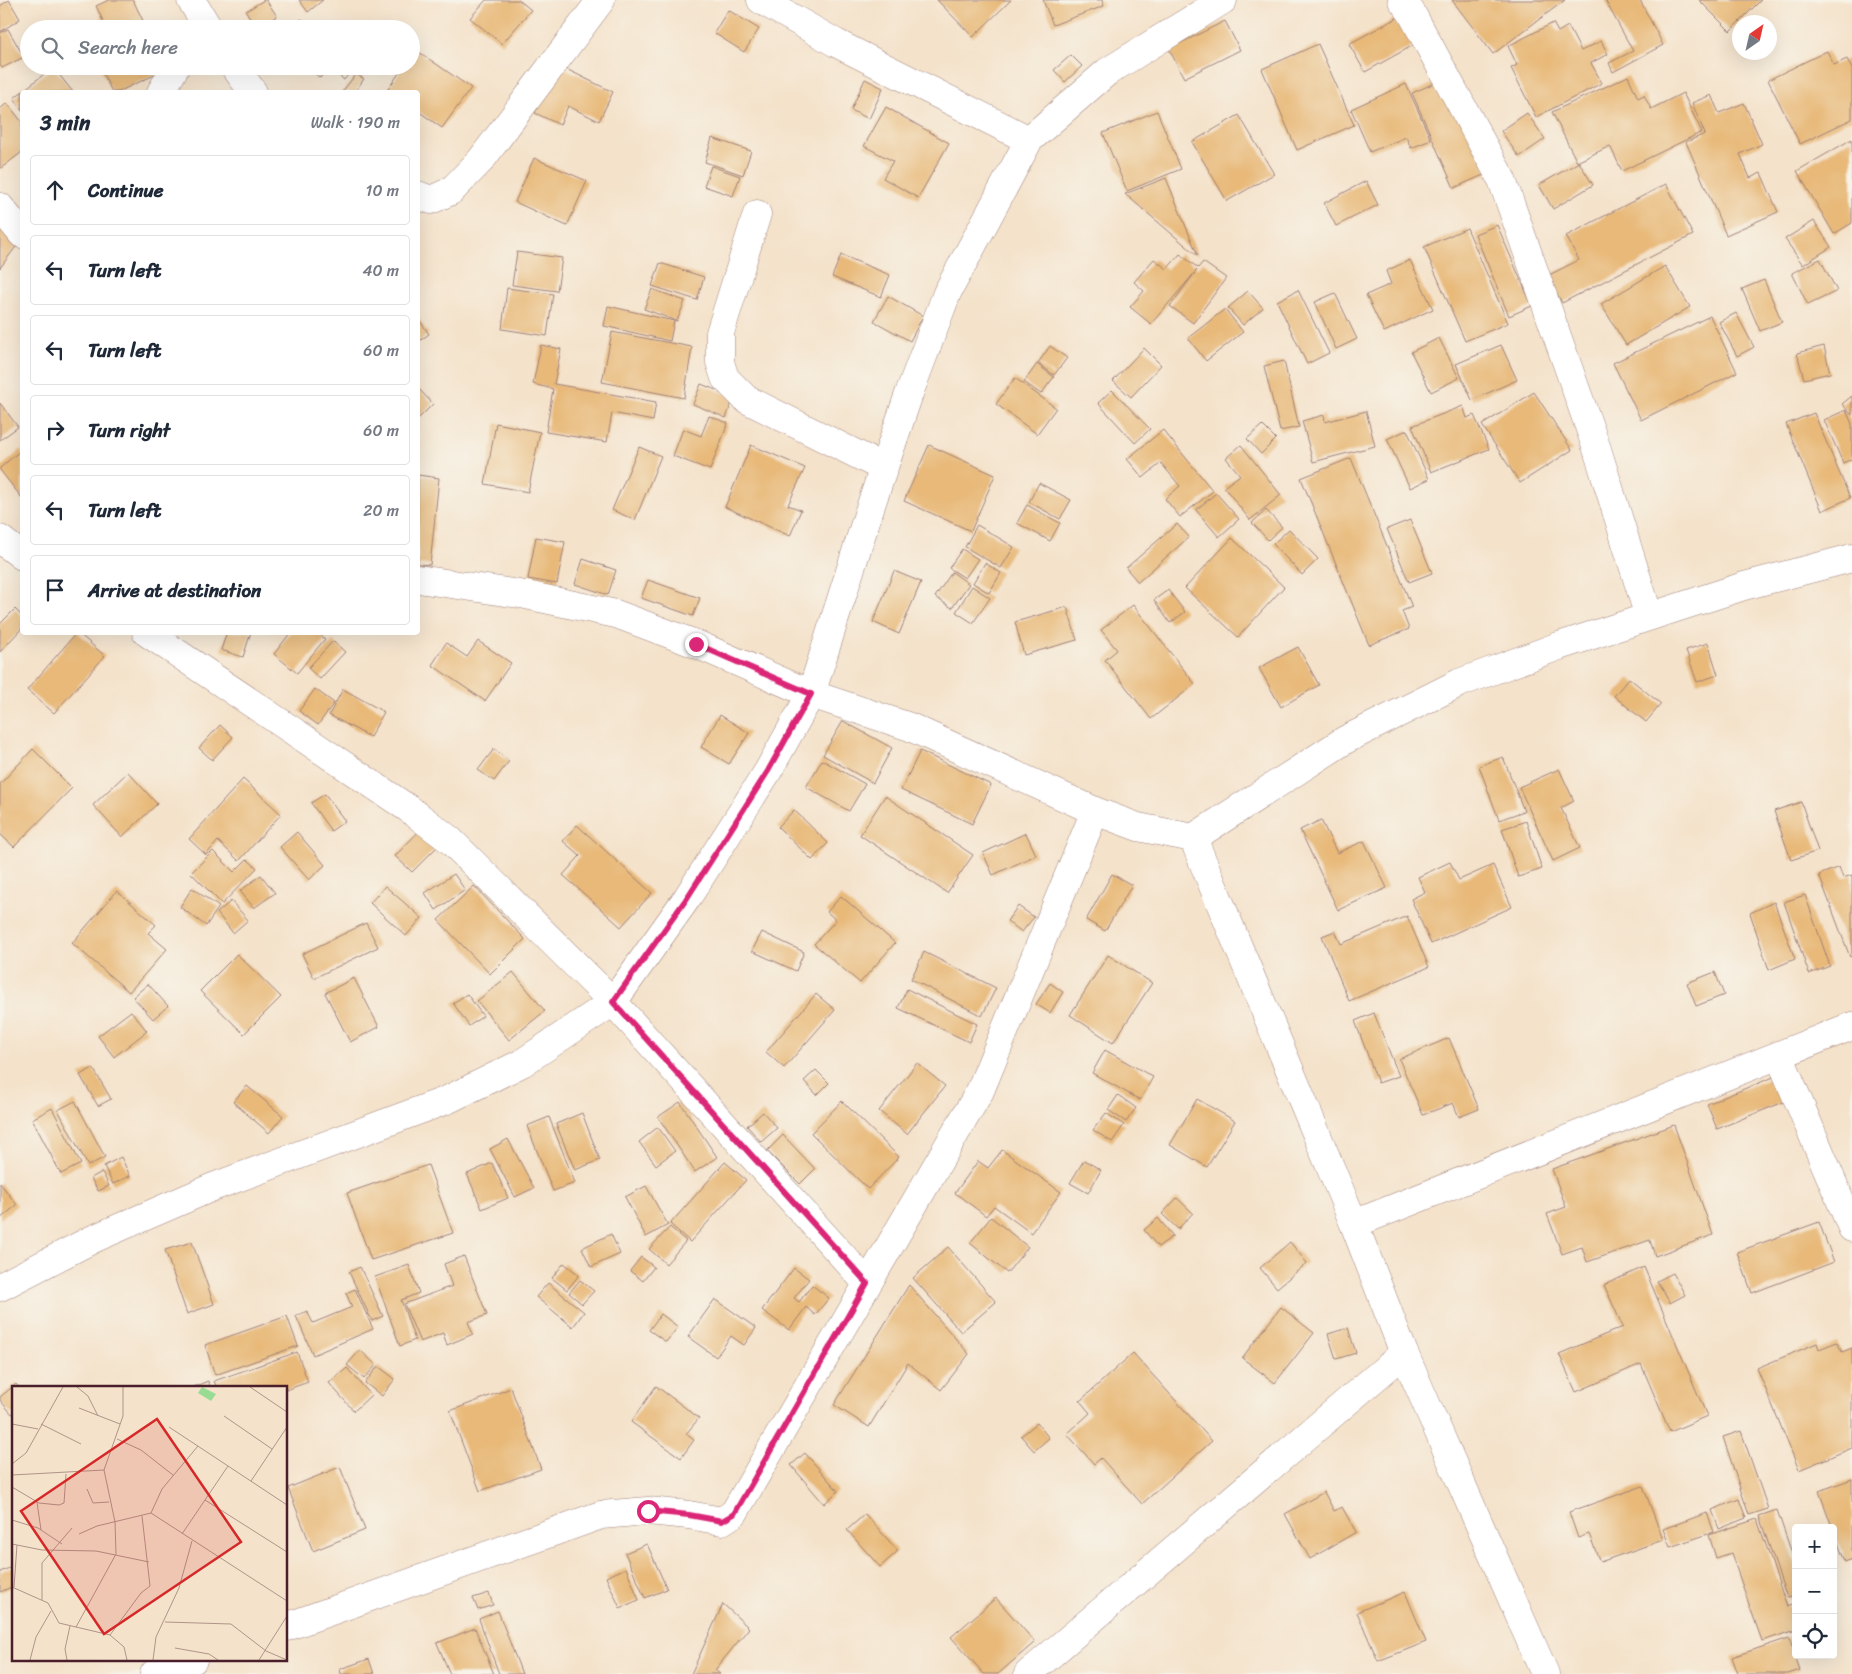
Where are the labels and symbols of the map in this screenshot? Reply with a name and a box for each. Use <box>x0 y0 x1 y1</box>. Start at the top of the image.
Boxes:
north arrow <box>1732 15 1777 60</box>
route end <box>685 633 708 656</box>
inset map <box>12 1386 288 1662</box>
route start <box>637 1500 660 1523</box>

